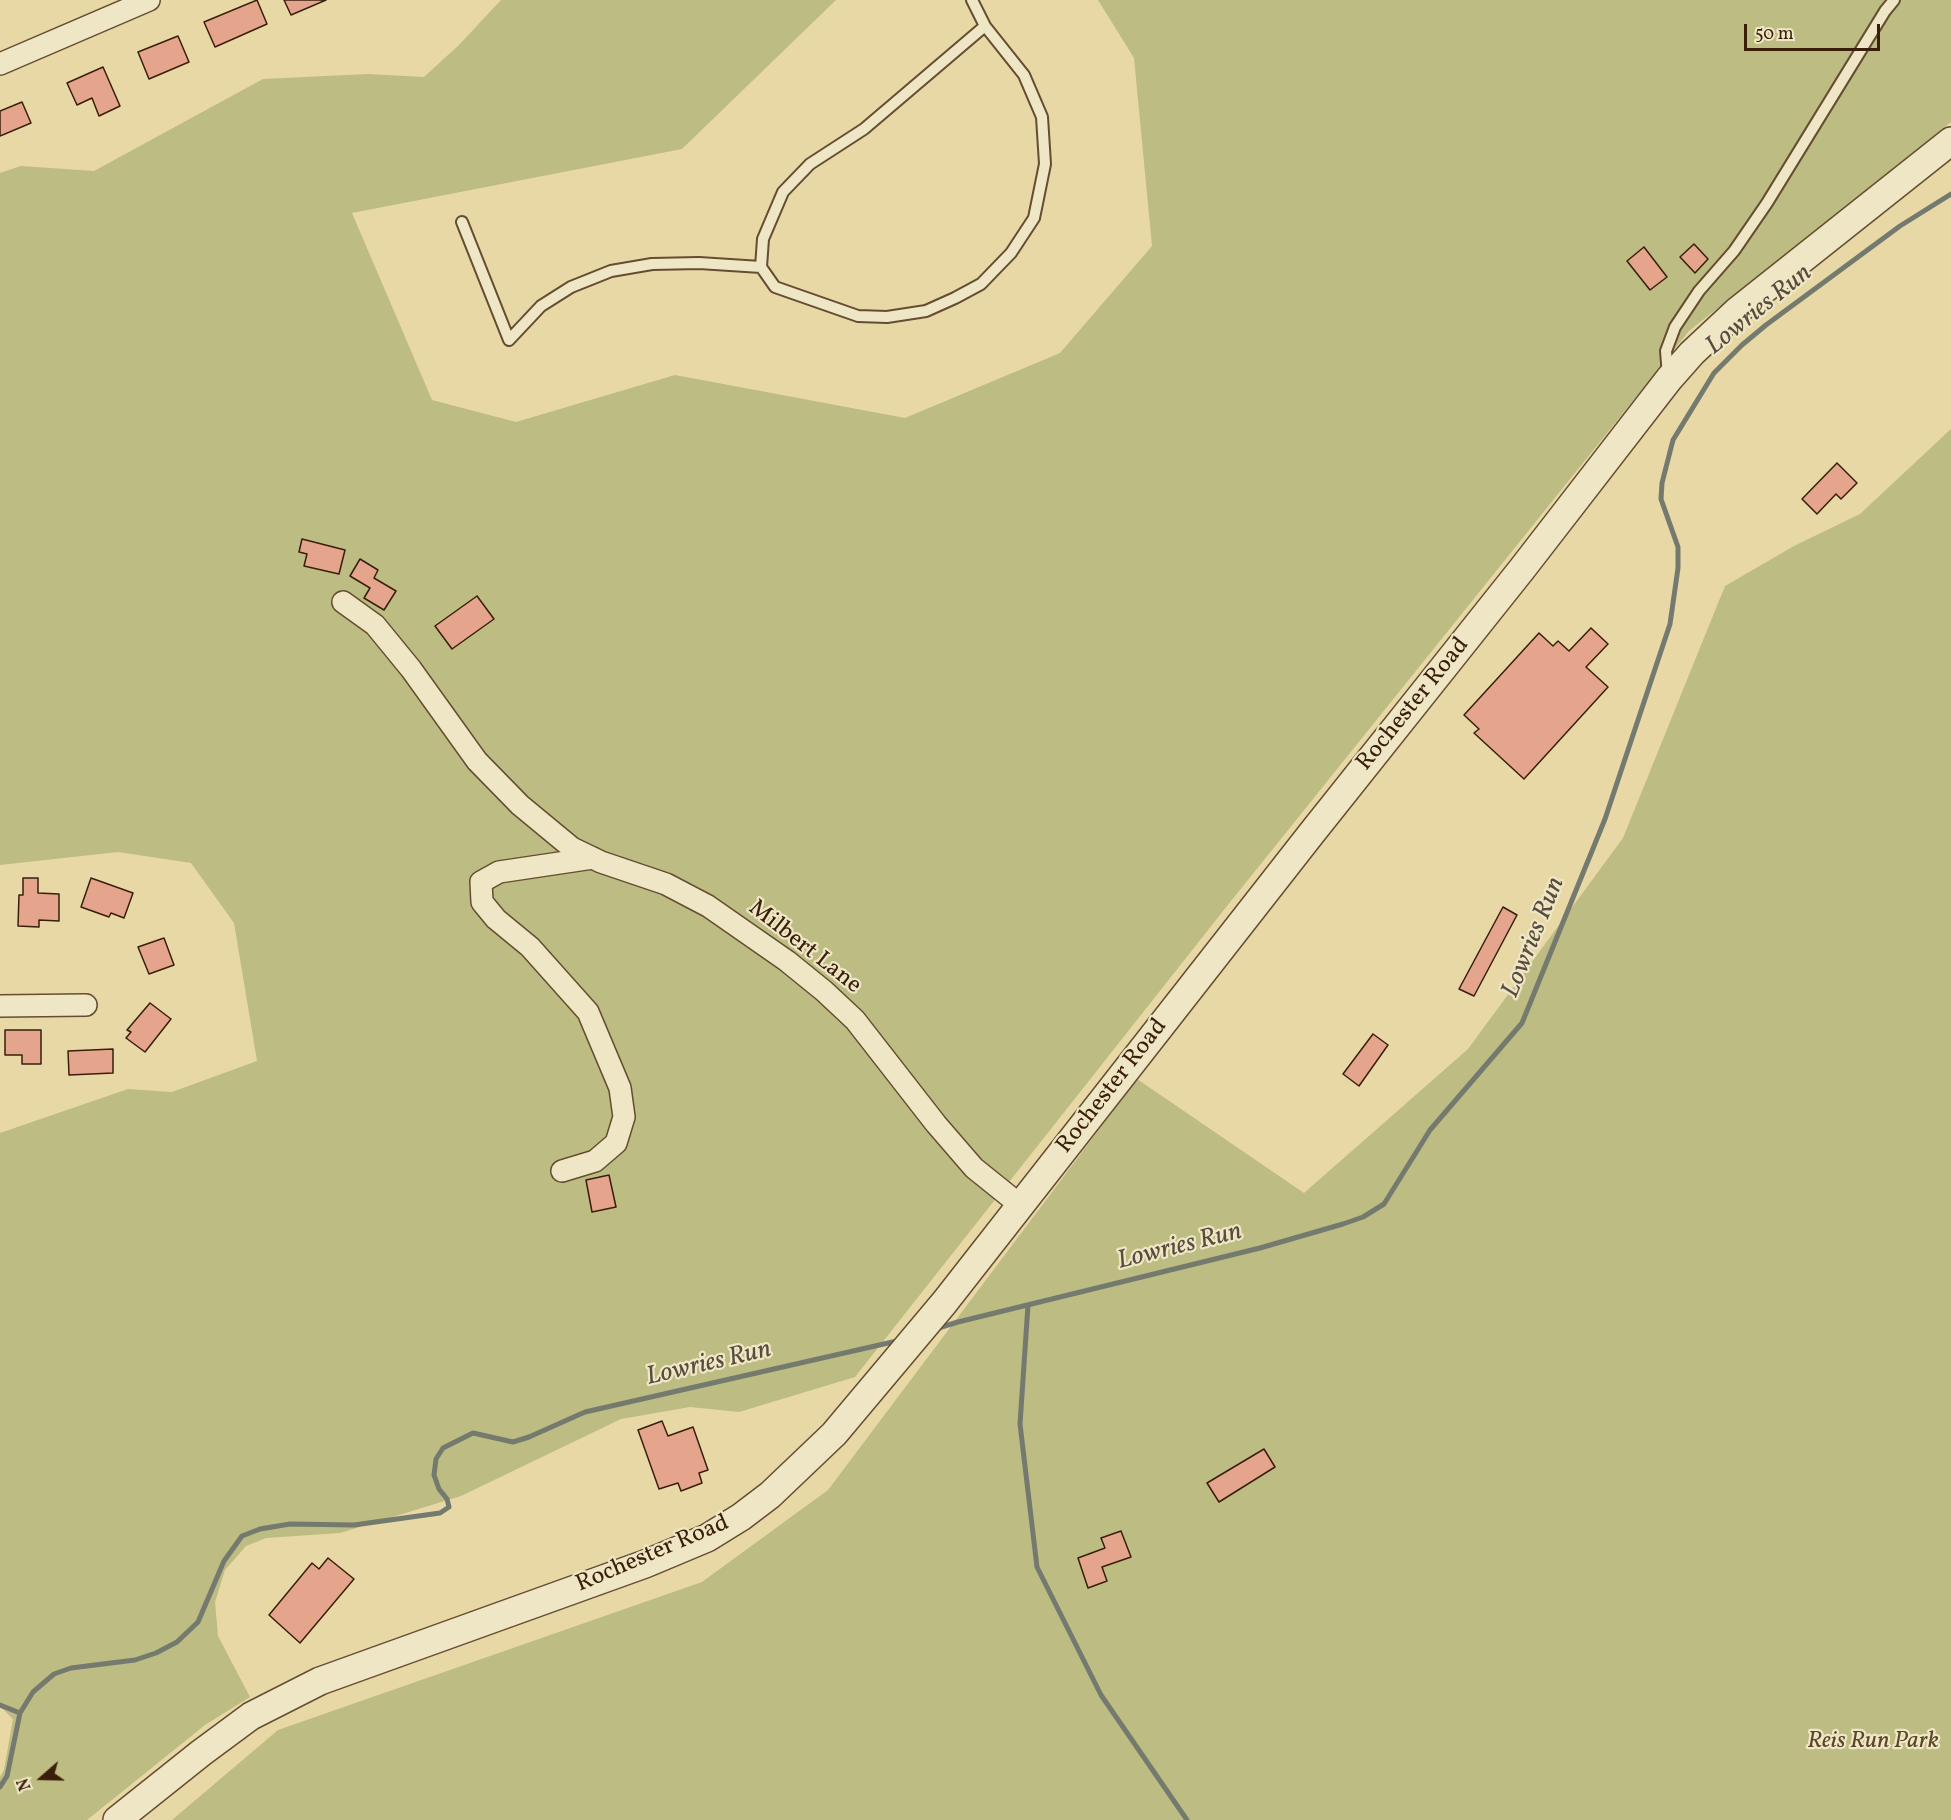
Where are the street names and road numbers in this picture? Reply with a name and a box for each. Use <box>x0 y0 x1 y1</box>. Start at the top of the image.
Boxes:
street label: Rochester Road <box>1351 632 1477 778</box>
street label: Milbert Lane <box>742 895 866 1001</box>
street label: Rochester Road <box>1051 1014 1175 1160</box>
street label: Rochester Road <box>572 1510 734 1600</box>

